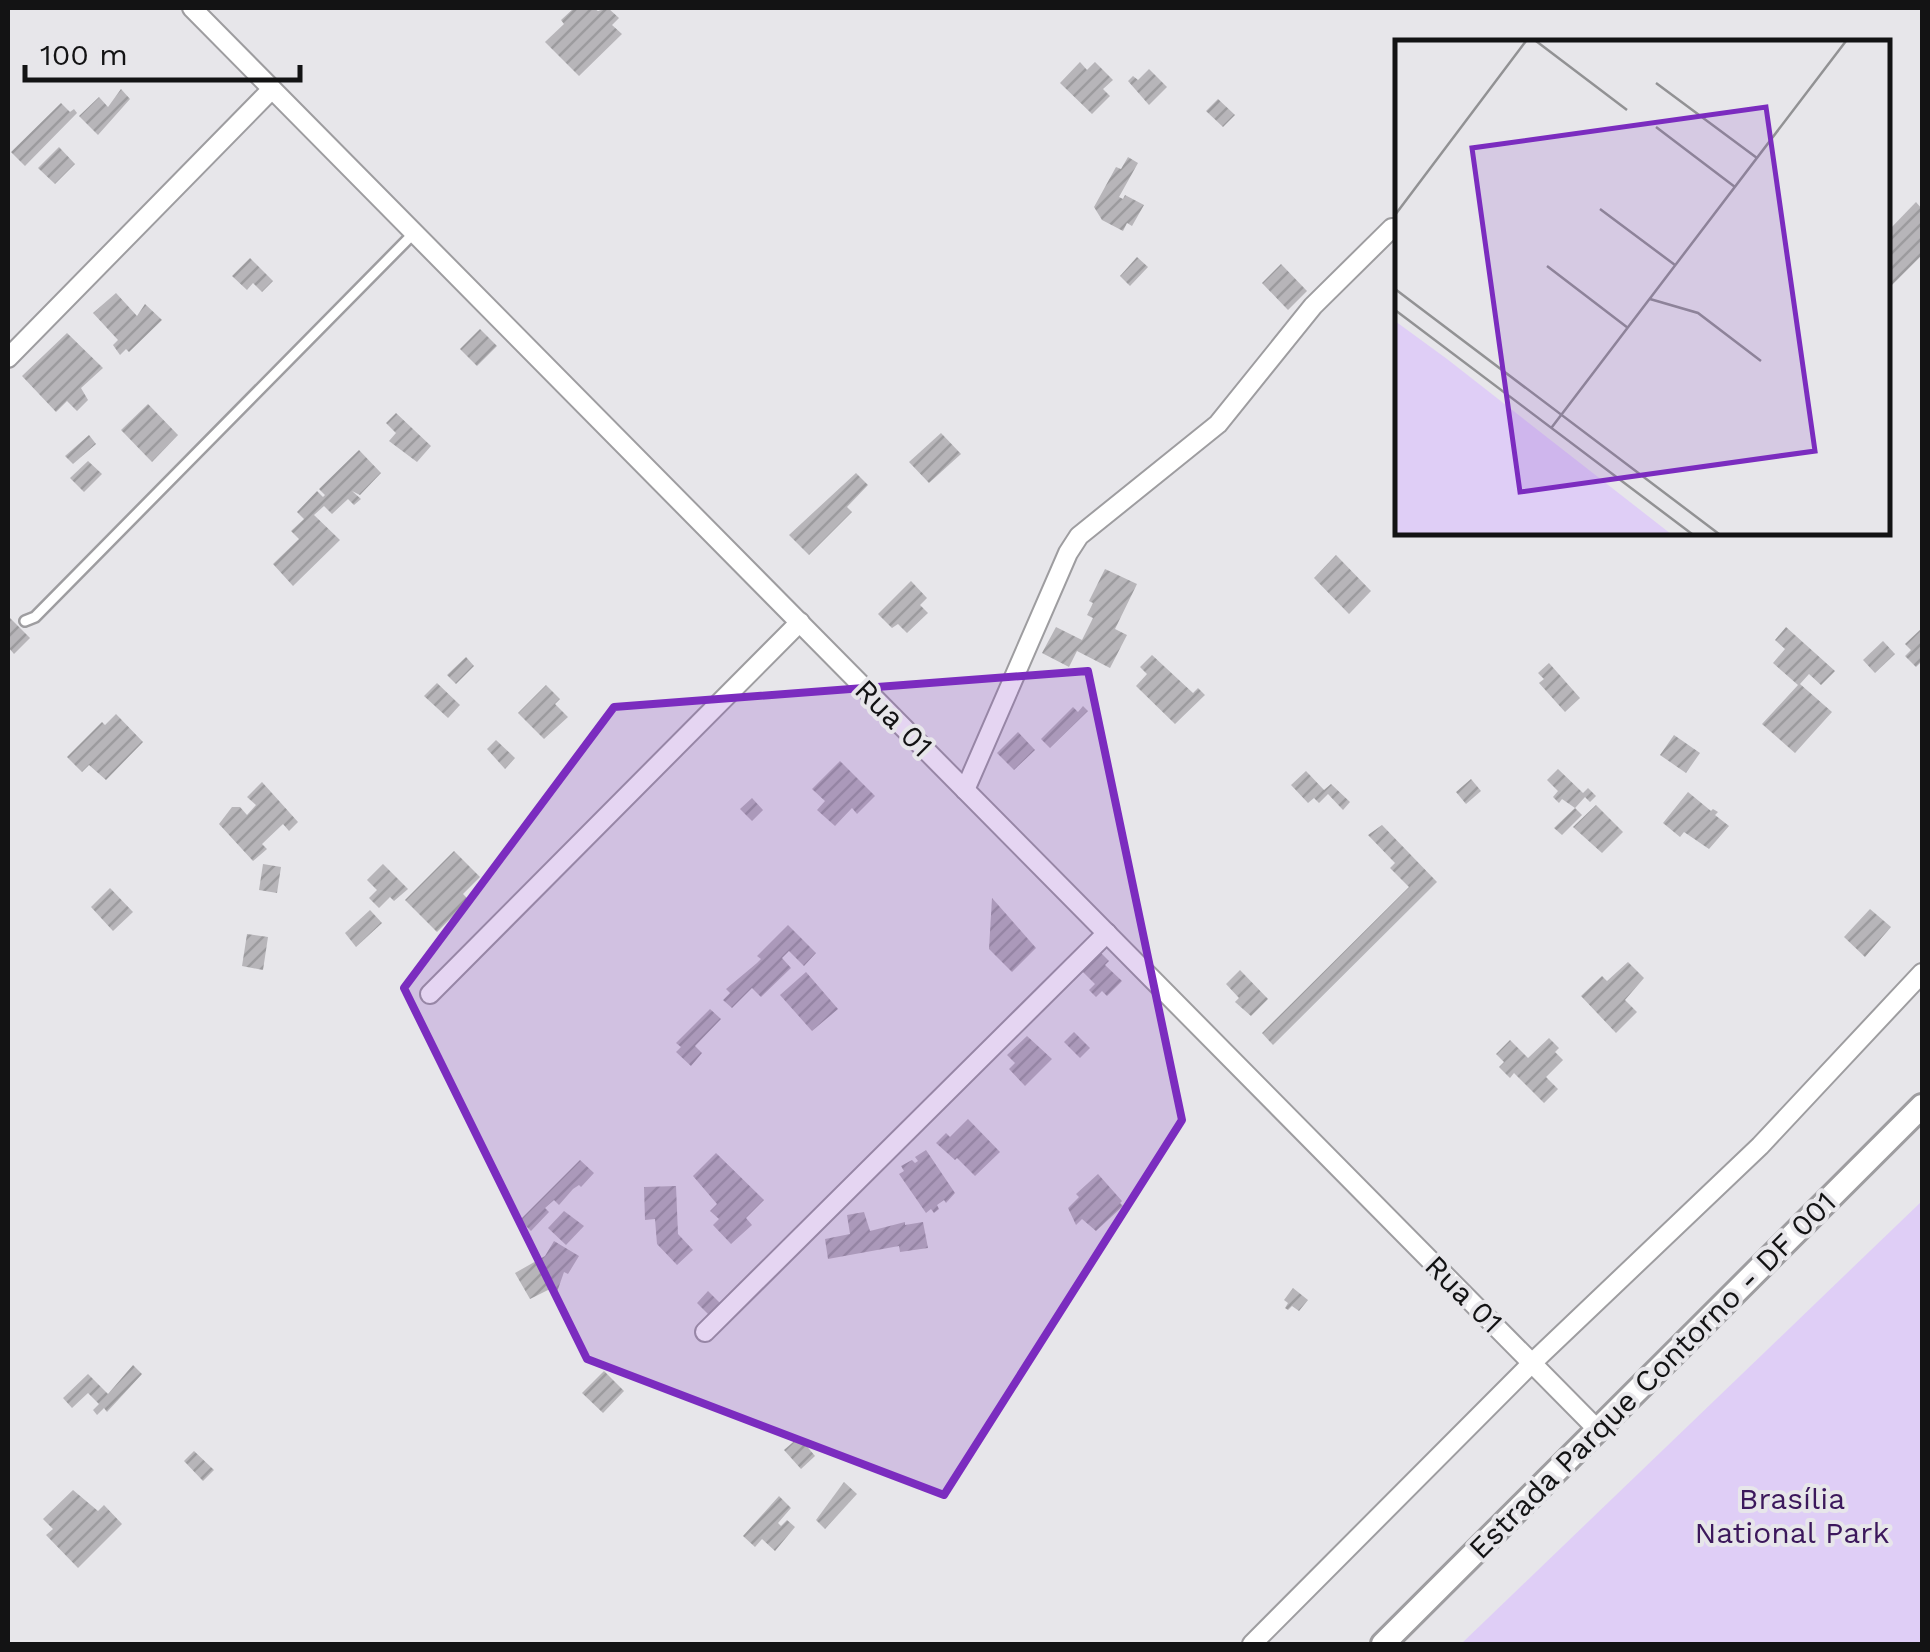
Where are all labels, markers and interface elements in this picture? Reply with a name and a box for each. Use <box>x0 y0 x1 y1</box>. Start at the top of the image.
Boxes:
scale bar <box>25 20 300 82</box>
text: 100 m <box>40 37 128 72</box>
inset map <box>1395 40 1890 535</box>
street label: Rua 01 <box>848 672 940 764</box>
street label: Estrada Parque Contorno - DF 001 <box>1461 1184 1843 1566</box>
street label: Rua 01 <box>1418 1248 1510 1340</box>
park label: Brasília National Park <box>1694 1481 1890 1550</box>

